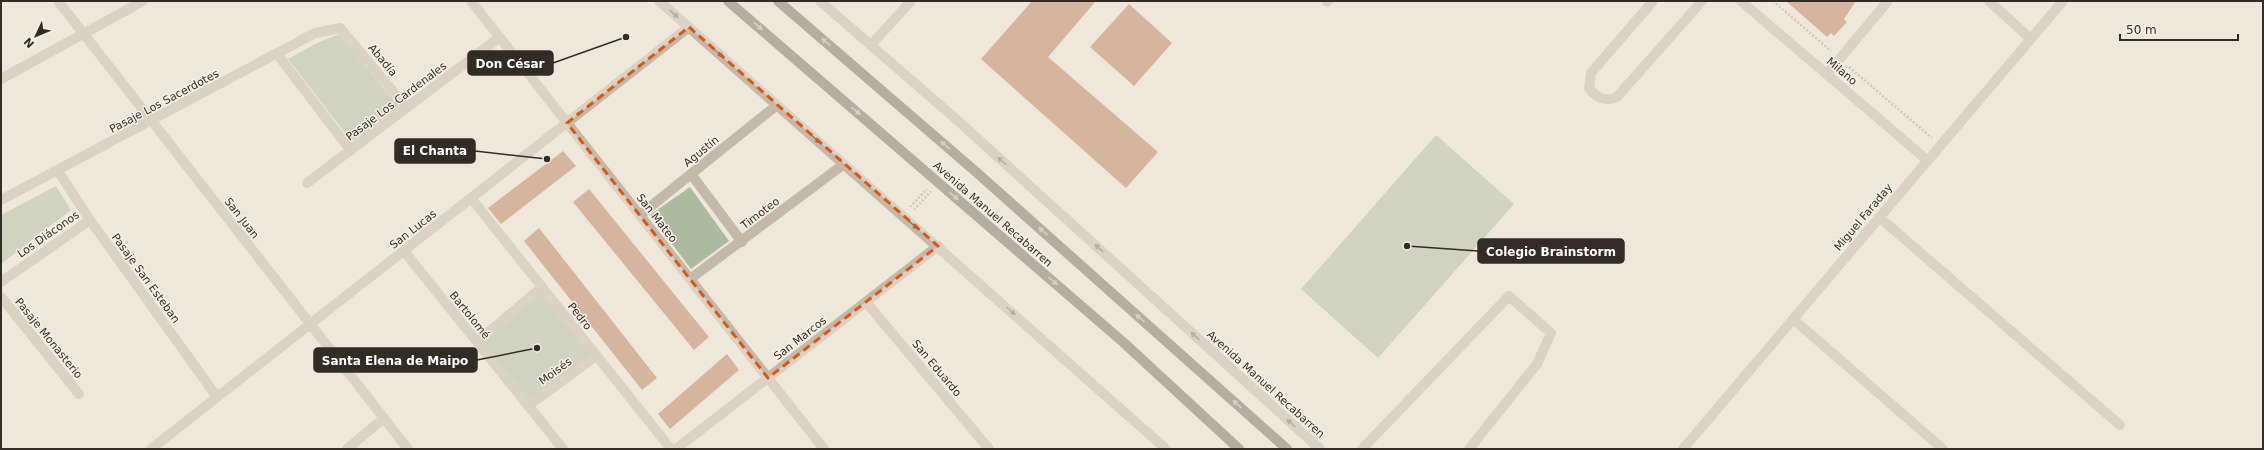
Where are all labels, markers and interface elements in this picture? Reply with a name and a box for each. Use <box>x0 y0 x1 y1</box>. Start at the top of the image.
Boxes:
one-way arrow <box>669 10 680 19</box>
north arrow <box>16 16 56 56</box>
scale bar <box>2120 16 2238 42</box>
one-way arrow <box>752 22 763 31</box>
text: 50 m <box>2126 23 2157 37</box>
text: N <box>21 35 37 50</box>
one-way arrow <box>821 38 831 47</box>
street label: Abadía <box>365 42 400 79</box>
one-way arrow <box>713 49 724 58</box>
callout: Don César <box>468 51 553 75</box>
street label: Milano <box>1824 55 1860 88</box>
text: Don César <box>475 57 545 71</box>
street label: Pasaje Los Cardenales <box>344 59 449 143</box>
street label: Pasaje Los Sacerdotes <box>107 67 221 136</box>
one-way arrow <box>851 107 861 116</box>
street label: Agustín <box>681 133 722 170</box>
one-way arrow <box>811 134 821 144</box>
callout: El Chanta <box>395 139 475 163</box>
one-way arrow <box>940 141 951 150</box>
text: El Chanta <box>403 144 467 158</box>
one-way arrow <box>998 157 1007 166</box>
street label: Avenida Manuel Recabarren <box>930 159 1055 270</box>
street label: Miguel Faraday <box>1832 181 1895 253</box>
street label: San Mateo <box>634 191 680 245</box>
one-way arrow <box>949 192 960 201</box>
street label: San Juan <box>222 195 262 241</box>
street label: Timoteo <box>738 195 782 233</box>
street label: San Lucas <box>387 207 439 252</box>
street label: Los Diáconos <box>15 208 82 260</box>
one-way arrow <box>909 220 919 229</box>
one-way arrow <box>1038 227 1048 236</box>
street label: Pasaje San Esteban <box>109 231 182 326</box>
callout: Colegio Brainstorm <box>1478 239 1624 263</box>
one-way arrow <box>1093 244 1104 253</box>
text: Colegio Brainstorm <box>1486 245 1616 259</box>
one-way arrow <box>1047 277 1058 286</box>
street label: Bartolomé <box>447 289 493 342</box>
street label: Pasaje Monasterio <box>12 295 85 381</box>
street label: Pedro <box>565 300 594 333</box>
one-way arrow <box>1006 306 1016 316</box>
one-way arrow <box>1135 313 1145 323</box>
street label: San Marcos <box>771 314 829 363</box>
street label: Avenida Manuel Recabarren <box>1204 328 1327 441</box>
one-way arrow <box>1190 331 1200 340</box>
street label: San Eduardo <box>909 337 964 399</box>
callout: Santa Elena de Maipo <box>314 348 477 372</box>
text: Santa Elena de Maipo <box>322 354 468 368</box>
street label: Moisés <box>536 355 575 388</box>
one-way arrow <box>1232 400 1242 409</box>
one-way arrow <box>1287 419 1296 428</box>

